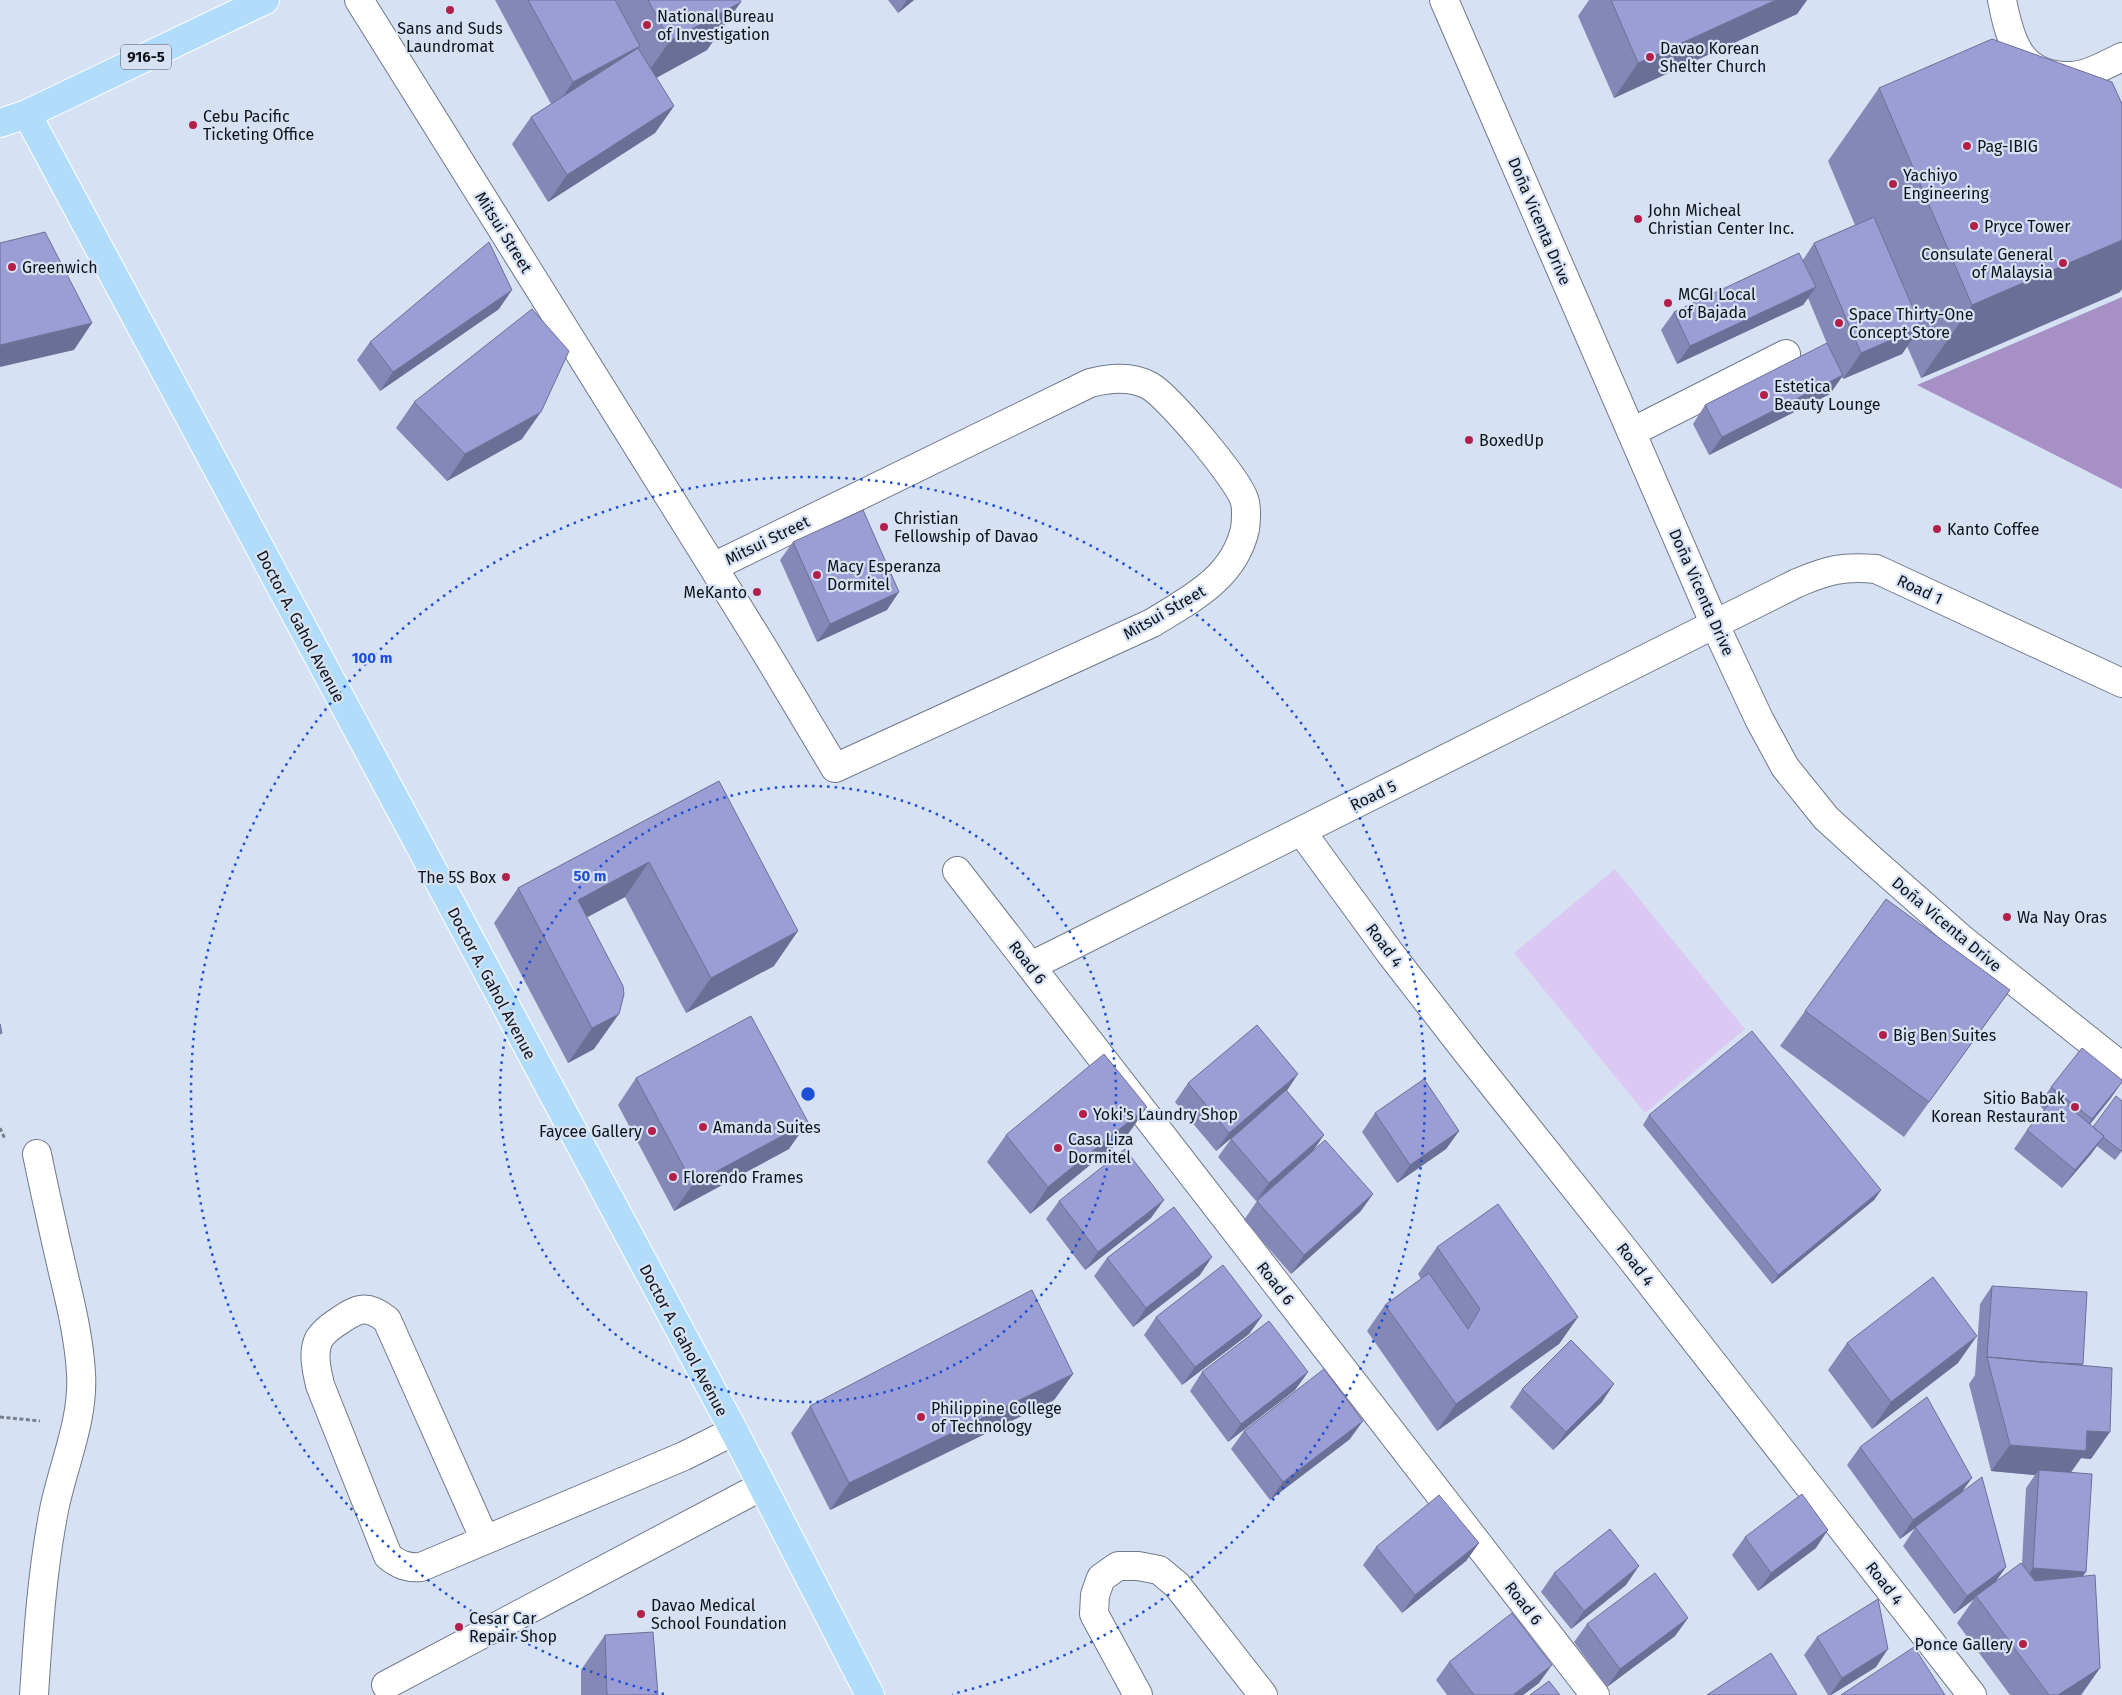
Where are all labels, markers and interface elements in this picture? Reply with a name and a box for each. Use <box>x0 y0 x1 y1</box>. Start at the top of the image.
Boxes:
marker: Sans and Suds Laundromat <box>444 4 456 16</box>
place label: National Bureau of Investigation <box>657 7 774 44</box>
place label: Sans and Suds Laundromat <box>397 19 503 56</box>
marker: National Bureau of Investigation <box>641 19 653 31</box>
place label: Davao Korean Shelter Church <box>1660 39 1766 76</box>
road number: 916-5 <box>121 44 171 70</box>
marker: Davao Korean Shelter Church <box>1644 51 1656 63</box>
place label: Cebu Pacific Ticketing Office <box>203 107 314 144</box>
marker: Cebu Pacific Ticketing Office <box>187 119 199 131</box>
place label: Pag-IBIG <box>1977 137 2038 156</box>
marker: Pag-IBIG <box>1961 140 1973 152</box>
street label: Doña Vicenta Drive <box>1504 154 1575 288</box>
place label: Yachiyo Engineering <box>1903 166 1989 203</box>
marker: Yachiyo Engineering <box>1887 178 1899 190</box>
street label: Mitsui Street <box>471 188 536 276</box>
place label: John Micheal Christian Center Inc. <box>1648 201 1794 238</box>
marker: John Micheal Christian Center Inc. <box>1632 213 1644 225</box>
place label: Pryce Tower <box>1984 217 2071 236</box>
marker: Pryce Tower <box>1968 220 1980 232</box>
place label: Consulate General of Malaysia <box>1921 245 2053 282</box>
marker: Consulate General of Malaysia <box>2057 257 2069 269</box>
place label: Greenwich <box>22 258 98 277</box>
marker: Greenwich <box>6 261 18 273</box>
place label: MCGI Local of Bajada <box>1678 285 1756 322</box>
marker: MCGI Local of Bajada <box>1662 297 1674 309</box>
place label: Space Thirty-One Concept Store <box>1849 305 1973 342</box>
marker: Space Thirty-One Concept Store <box>1833 317 1845 329</box>
place label: Estetica Beauty Lounge <box>1774 377 1881 414</box>
marker: Estetica Beauty Lounge <box>1758 389 1770 401</box>
place label: BoxedUp <box>1479 431 1544 450</box>
marker: BoxedUp <box>1463 434 1475 446</box>
place label: Christian Fellowship of Davao <box>894 509 1038 546</box>
street label: Mitsui Street <box>722 512 813 569</box>
place label: Kanto Coffee <box>1947 520 2040 539</box>
marker: Christian Fellowship of Davao <box>878 521 890 533</box>
marker: Kanto Coffee <box>1931 523 1943 535</box>
street label: Doña Vicenta Drive <box>1665 526 1738 659</box>
street label: Doctor A. Gahol Avenue <box>252 547 349 706</box>
place label: Macy Esperanza Dormitel <box>827 557 941 594</box>
marker: Macy Esperanza Dormitel <box>811 569 823 581</box>
street label: Road 1 <box>1894 571 1946 608</box>
street label: Mitsui Street <box>1120 581 1209 644</box>
place label: MeKanto <box>684 583 747 602</box>
marker: MeKanto <box>751 586 763 598</box>
text: 100 m <box>352 649 392 667</box>
street label: Road 5 <box>1347 776 1399 815</box>
text: 50 m <box>573 867 607 885</box>
place label: The 5S Box <box>418 868 496 887</box>
marker: The 5S Box <box>500 871 512 883</box>
street label: Doña Vicenta Drive <box>1888 873 2005 976</box>
street label: Doctor A. Gahol Avenue <box>443 904 540 1063</box>
place label: Wa Nay Oras <box>2017 908 2107 927</box>
marker: Wa Nay Oras <box>2001 911 2013 923</box>
street label: Road 4 <box>1362 920 1407 971</box>
street label: Road 6 <box>1005 937 1050 988</box>
place label: Big Ben Suites <box>1893 1026 1996 1045</box>
marker: Big Ben Suites <box>1877 1029 1889 1041</box>
centre of rings <box>799 1085 817 1103</box>
place label: Sitio Babak Korean Restaurant <box>1931 1089 2066 1126</box>
marker: Sitio Babak Korean Restaurant <box>2069 1101 2081 1113</box>
place label: Yoki's Laundry Shop <box>1093 1105 1238 1124</box>
marker: Yoki's Laundry Shop <box>1077 1108 1089 1120</box>
place label: Amanda Suites <box>713 1118 821 1137</box>
marker: Amanda Suites <box>697 1121 709 1133</box>
place label: Faycee Gallery <box>539 1122 642 1141</box>
marker: Faycee Gallery <box>646 1125 658 1137</box>
place label: Casa Liza Dormitel <box>1068 1130 1134 1167</box>
marker: Casa Liza Dormitel <box>1052 1142 1064 1154</box>
place label: Florendo Frames <box>683 1168 803 1187</box>
marker: Florendo Frames <box>667 1171 679 1183</box>
street label: Road 4 <box>1613 1239 1659 1290</box>
street label: Road 6 <box>1253 1258 1298 1309</box>
street label: Doctor A. Gahol Avenue <box>635 1261 732 1420</box>
place label: Philippine College of Technology <box>931 1399 1062 1436</box>
marker: Philippine College of Technology <box>915 1411 927 1423</box>
street label: Road 4 <box>1862 1558 1908 1609</box>
street label: Road 6 <box>1501 1578 1546 1629</box>
place label: Davao Medical School Foundation <box>651 1596 787 1633</box>
marker: Davao Medical School Foundation <box>635 1608 647 1620</box>
place label: Cesar Car Repair Shop <box>469 1609 557 1646</box>
marker: Cesar Car Repair Shop <box>453 1621 465 1633</box>
place label: Ponce Gallery <box>1914 1635 2013 1654</box>
marker: Ponce Gallery <box>2017 1638 2029 1650</box>

